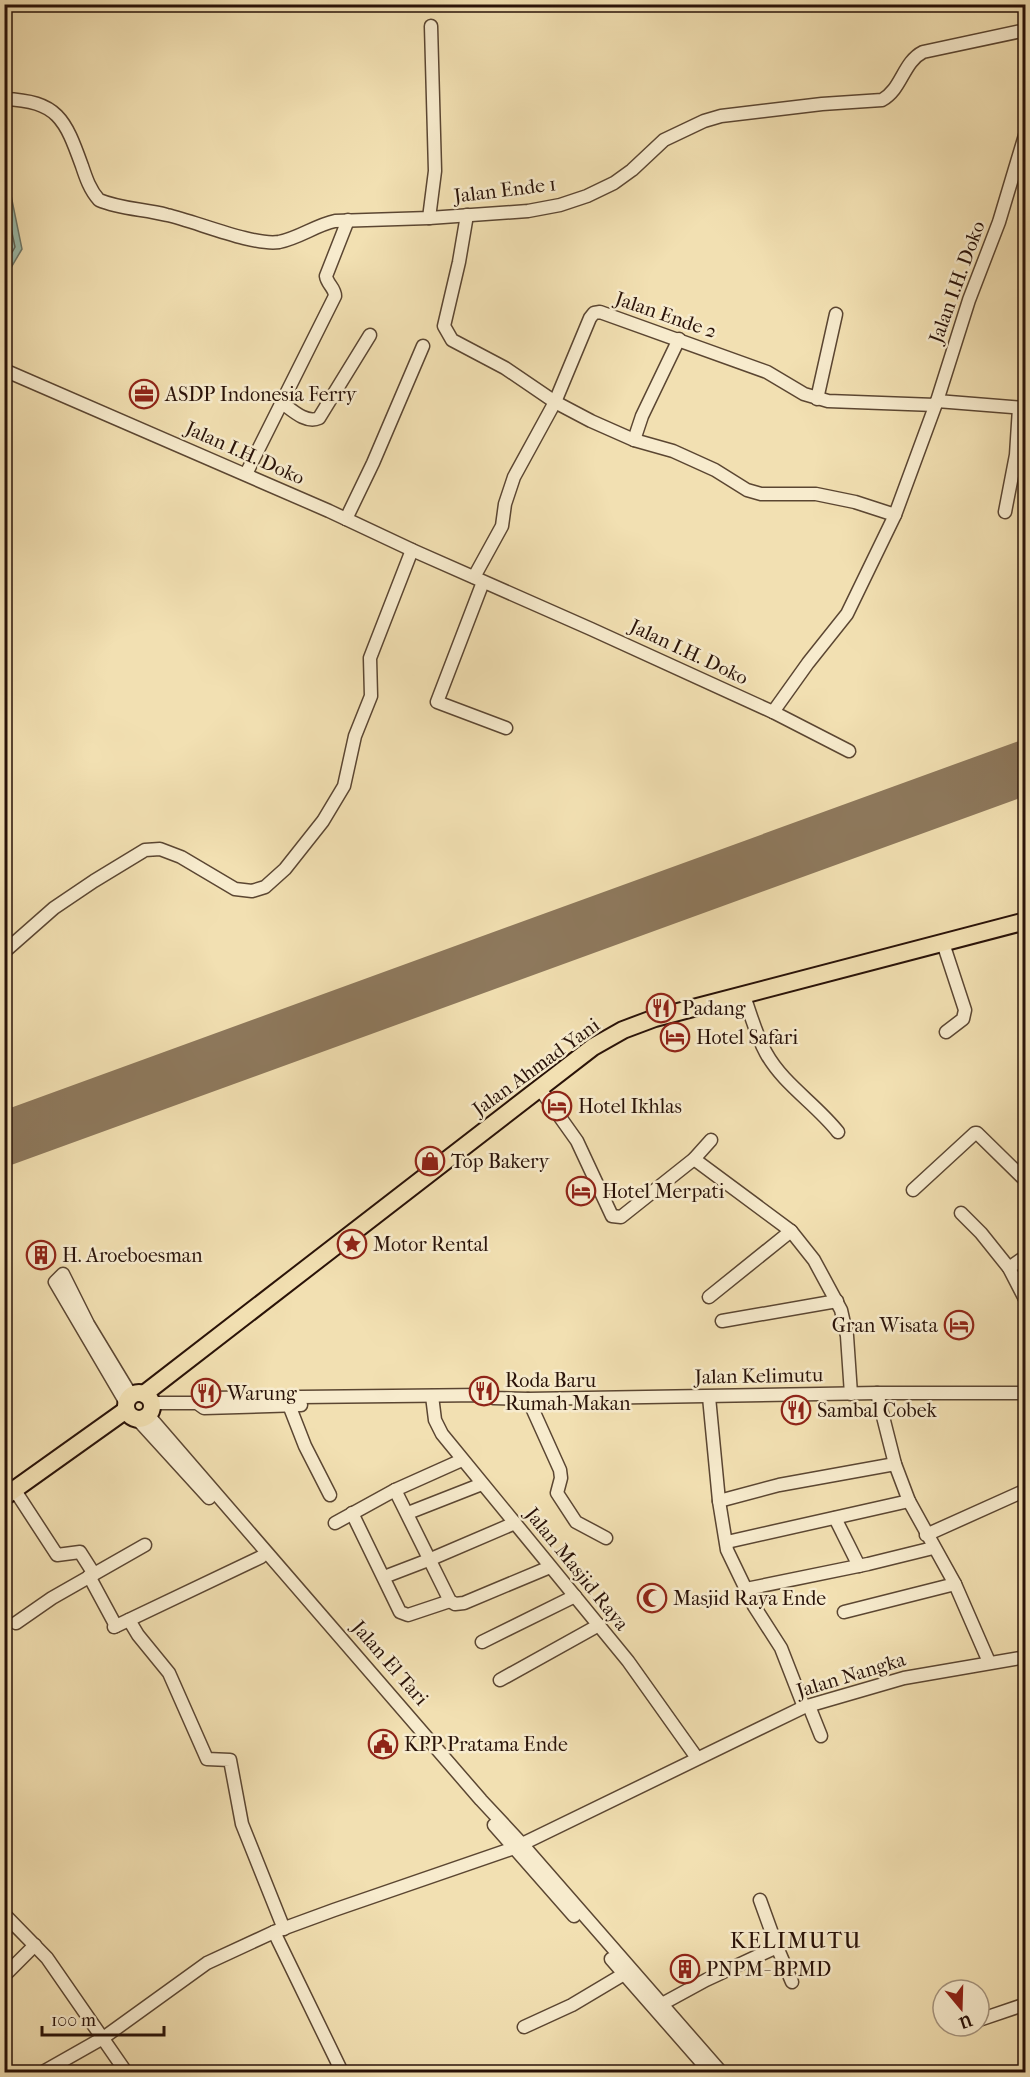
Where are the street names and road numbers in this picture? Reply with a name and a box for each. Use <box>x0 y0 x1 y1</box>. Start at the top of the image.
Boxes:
street label: Jalan Ende 1 <box>451 172 558 208</box>
street label: Jalan I.H. Doko <box>924 218 990 348</box>
street label: Jalan Ende 2 <box>610 286 720 343</box>
street label: Jalan I.H. Doko <box>180 416 308 490</box>
street label: Jalan I.H. Doko <box>624 614 752 689</box>
street label: Jalan Ahmad Yani <box>467 1013 604 1122</box>
street label: Jalan Kelimutu <box>692 1363 824 1389</box>
street label: Jalan Masjid Raya <box>519 1501 634 1636</box>
street label: Jalan El Tari <box>346 1615 433 1710</box>
street label: Jalan Nangka <box>792 1647 909 1703</box>

